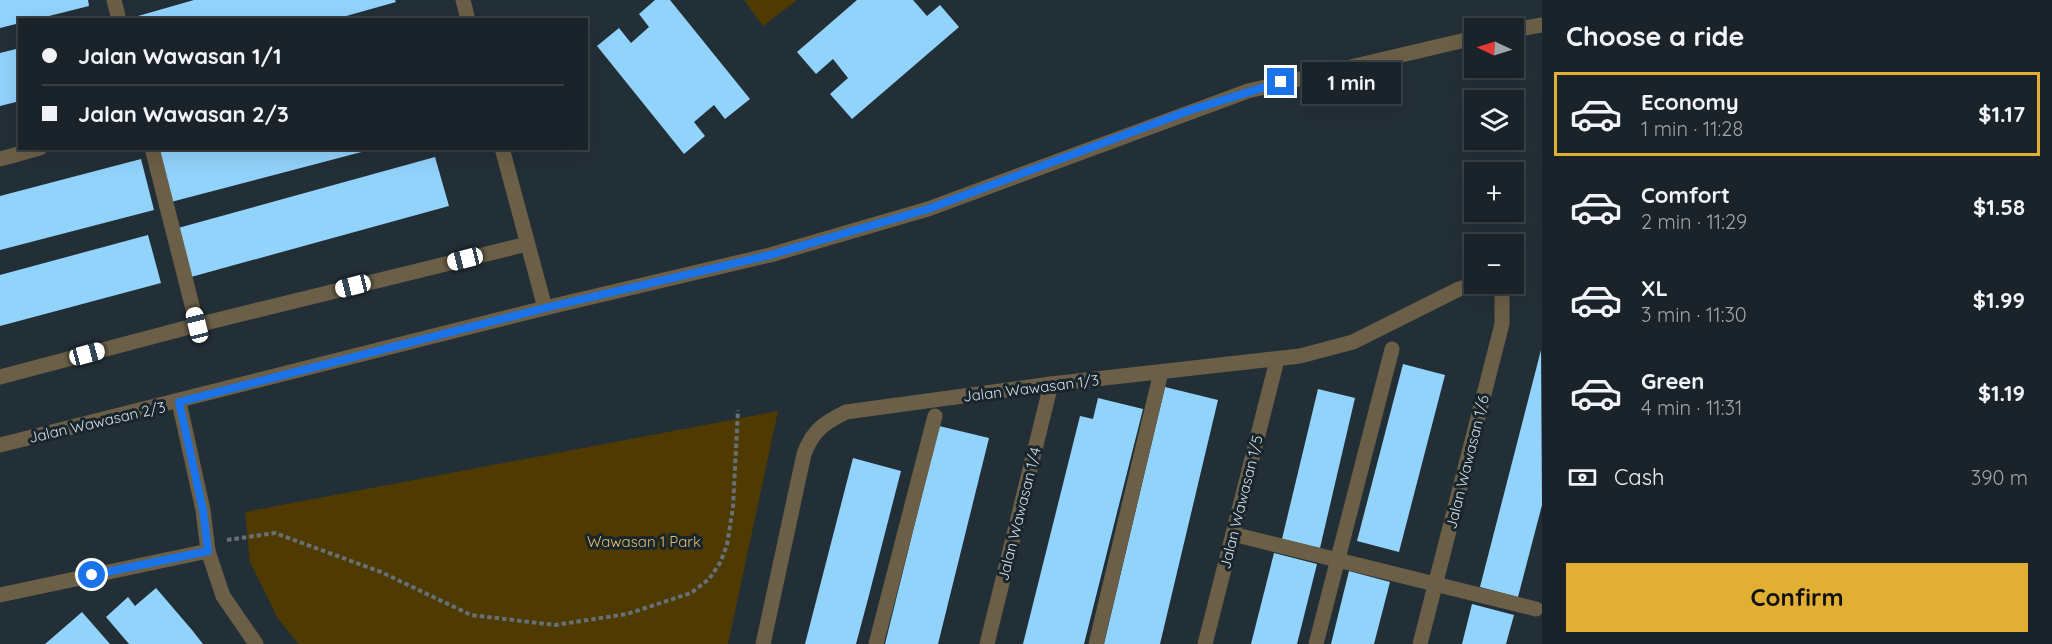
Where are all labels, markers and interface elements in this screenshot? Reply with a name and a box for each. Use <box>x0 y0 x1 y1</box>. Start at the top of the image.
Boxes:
north arrow <box>1464 18 1524 78</box>
map controls <box>1464 18 1524 294</box>
text: Choose a ride <box>1566 19 1744 53</box>
text: Jalan Wawasan 1/1 <box>78 42 282 70</box>
callout: 1 min <box>1302 61 1401 103</box>
route end <box>1267 68 1294 95</box>
text: 1 min <box>1327 70 1376 95</box>
icon: car <box>1569 87 1623 141</box>
text: Economy <box>1641 88 1739 116</box>
button: layers <box>1464 90 1524 150</box>
text: Jalan Wawasan 2/3 <box>78 100 289 128</box>
text: $1.17 <box>1978 100 2025 128</box>
text: 1 min · 11:28 <box>1641 116 1743 141</box>
button: + <box>1464 162 1524 222</box>
icon: car <box>1569 180 1623 234</box>
text: Comfort <box>1641 181 1730 209</box>
text: $1.58 <box>1973 193 2025 221</box>
text: 2 min · 11:29 <box>1641 209 1747 234</box>
button: − <box>1464 234 1524 294</box>
car <box>445 246 485 272</box>
car <box>333 273 373 299</box>
icon: car <box>1569 273 1623 327</box>
text: XL <box>1641 274 1668 302</box>
text: $1.99 <box>1973 286 2025 314</box>
text: 3 min · 11:30 <box>1641 302 1747 327</box>
car <box>184 305 210 345</box>
car <box>67 341 107 367</box>
icon: car <box>1569 366 1623 420</box>
text: Green <box>1641 367 1704 395</box>
street label: Jalan Wawasan 1/3 <box>962 370 1100 406</box>
text: $1.19 <box>1978 379 2025 407</box>
street label: Jalan Wawasan 1/6 <box>1441 393 1493 531</box>
text: 4 min · 11:31 <box>1641 395 1742 420</box>
street label: Jalan Wawasan 2/3 <box>27 397 167 447</box>
street label: Jalan Wawasan 1/5 <box>1215 433 1267 571</box>
street label: Jalan Wawasan 1/4 <box>993 445 1045 583</box>
icon: cash <box>1566 461 1599 494</box>
text: Cash <box>1614 463 1665 491</box>
text: 390 m <box>1971 465 2028 490</box>
park label: Wawasan 1 Park <box>587 532 701 551</box>
route start <box>78 561 105 588</box>
button: Confirm <box>1566 563 2028 632</box>

